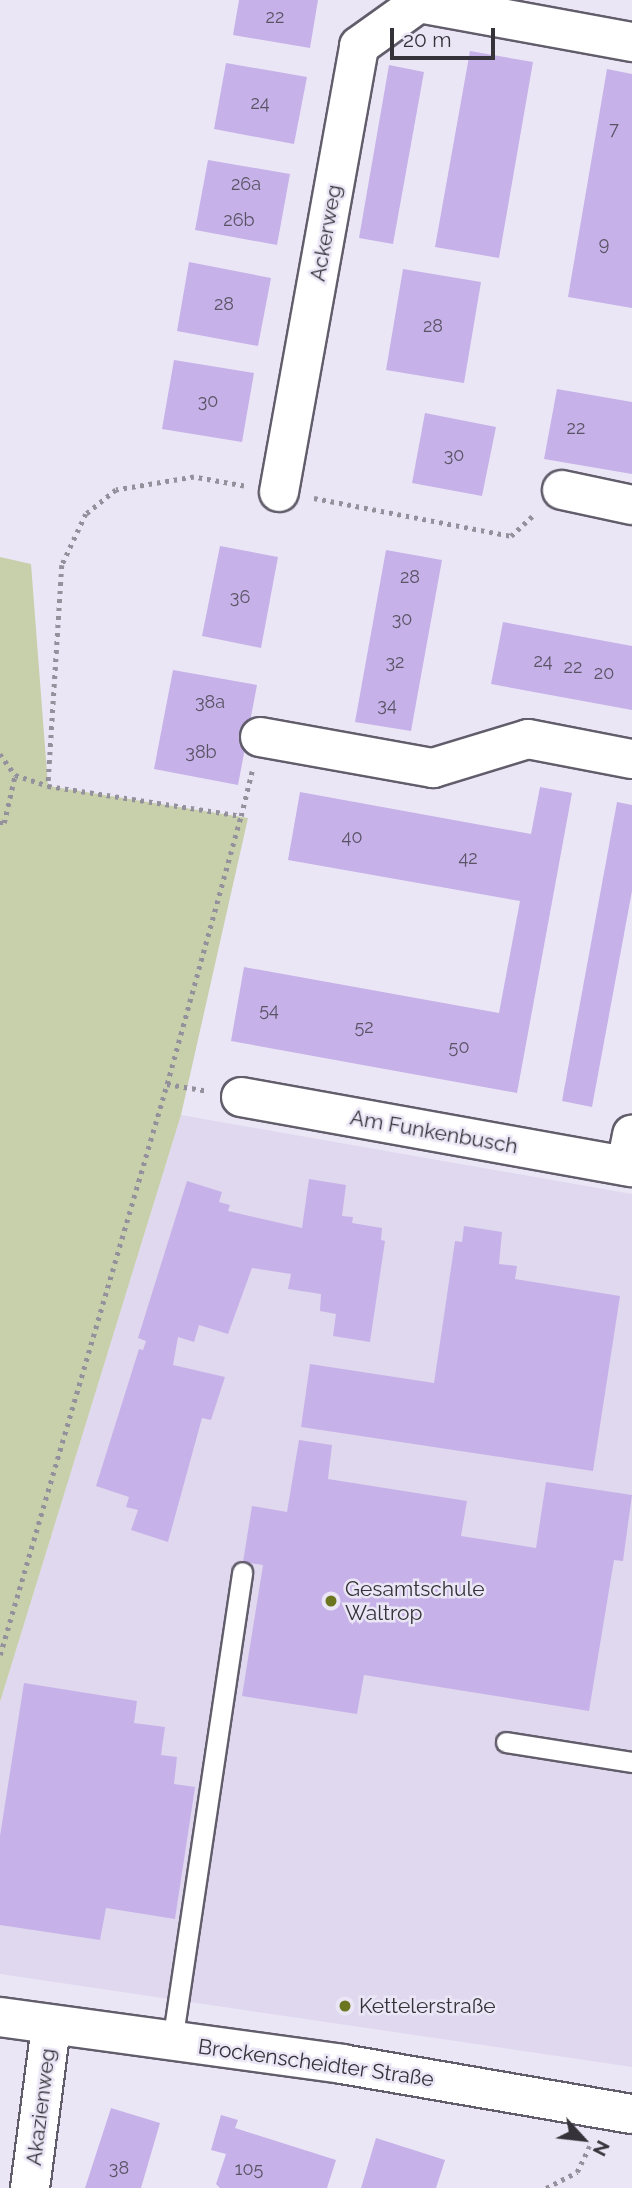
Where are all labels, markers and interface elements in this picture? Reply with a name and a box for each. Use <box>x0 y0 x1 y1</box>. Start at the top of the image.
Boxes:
house number: 22 <box>266 6 284 28</box>
scale bar <box>394 14 499 58</box>
text: 20 m <box>403 27 451 52</box>
house number: 24 <box>250 92 270 114</box>
house number: 7 <box>609 118 619 140</box>
house number: 26a <box>231 173 261 195</box>
street label: Ackerweg <box>305 183 347 283</box>
house number: 26b <box>223 209 255 231</box>
house number: 9 <box>599 233 609 255</box>
house number: 28 <box>214 293 234 315</box>
house number: 28 <box>423 315 443 337</box>
house number: 30 <box>198 390 218 412</box>
house number: 22 <box>567 417 585 439</box>
house number: 30 <box>444 444 464 466</box>
house number: 28 <box>400 566 420 588</box>
house number: 36 <box>230 586 250 608</box>
house number: 30 <box>392 608 412 630</box>
house number: 24 <box>533 650 553 672</box>
house number: 32 <box>386 651 404 673</box>
house number: 22 <box>564 656 582 678</box>
house number: 20 <box>594 662 614 684</box>
house number: 38a <box>195 691 225 713</box>
house number: 34 <box>377 694 397 716</box>
house number: 38b <box>185 741 217 763</box>
house number: 40 <box>342 826 362 848</box>
house number: 42 <box>458 847 478 869</box>
house number: 54 <box>259 999 279 1021</box>
house number: 52 <box>354 1016 374 1038</box>
house number: 50 <box>449 1036 469 1058</box>
street label: Am Funkenbusch <box>348 1105 520 1159</box>
place label: Gesamtschule Waltrop <box>345 1576 485 1626</box>
marker: Gesamtschule Waltrop <box>323 1593 339 1609</box>
place label: Kettelerstraße <box>359 1993 496 2019</box>
marker: Kettelerstraße <box>337 1998 353 2014</box>
street label: Brockenscheidter Straße <box>196 2034 436 2092</box>
street label: Akazienweg <box>21 2047 61 2167</box>
north arrow <box>548 2104 618 2174</box>
text: N <box>589 2137 615 2160</box>
house number: 38 <box>109 2157 129 2179</box>
house number: 105 <box>235 2158 263 2180</box>

